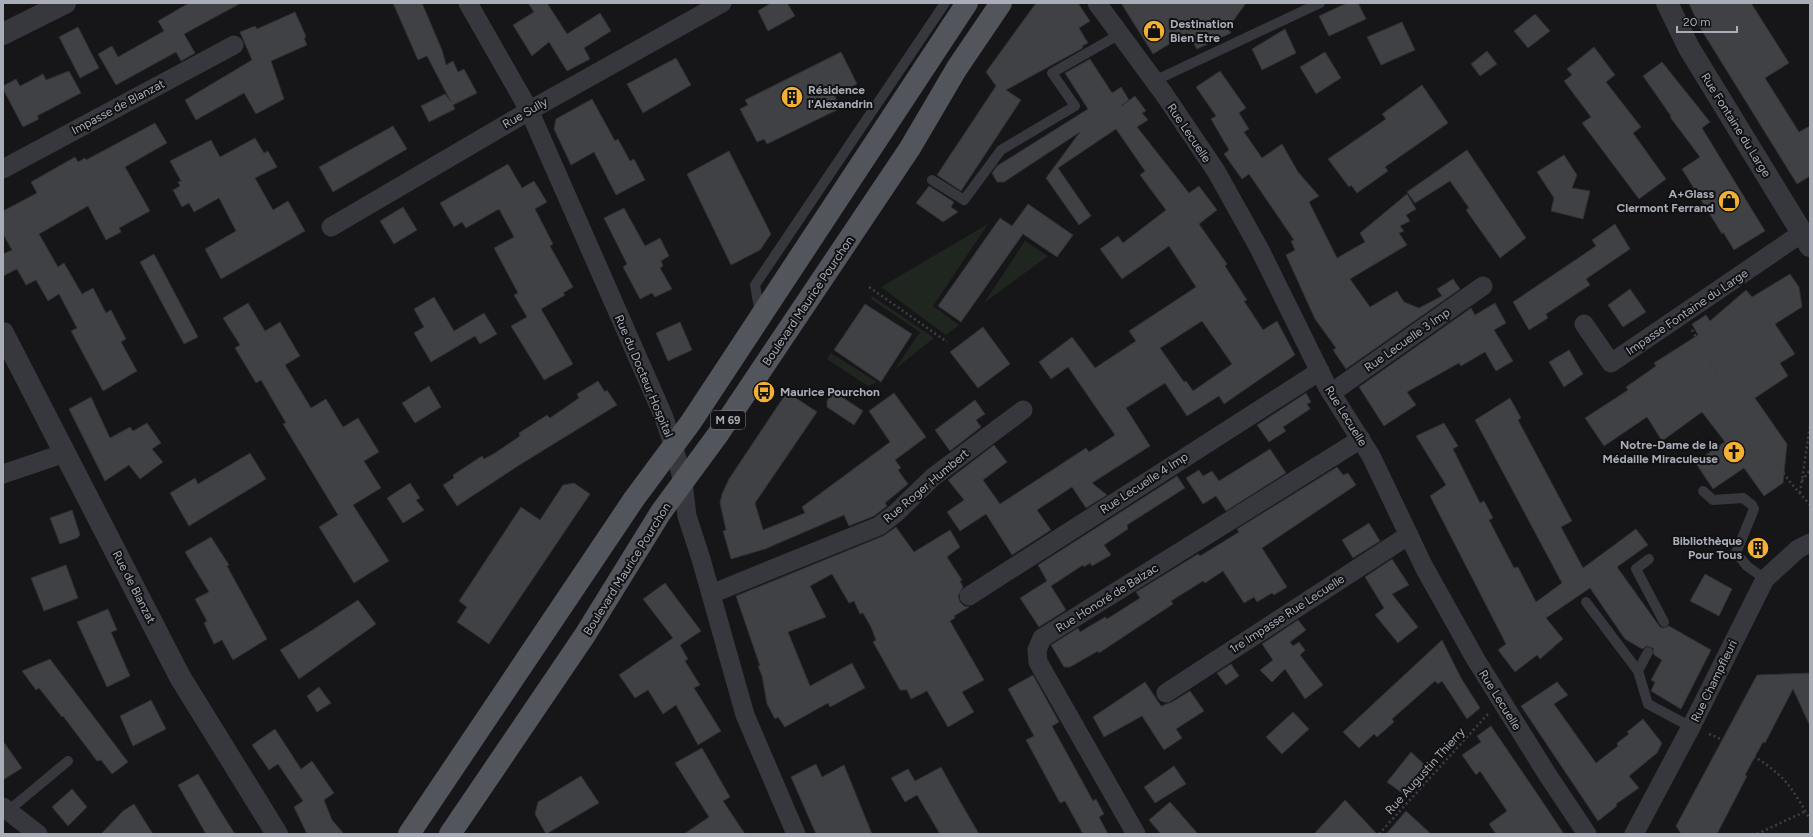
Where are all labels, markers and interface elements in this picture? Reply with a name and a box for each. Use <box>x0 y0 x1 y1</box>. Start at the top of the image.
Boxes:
scale bar <box>1677 8 1737 34</box>
text: 20 m <box>1683 15 1711 29</box>
place label: Destination Bien Etre <box>1170 17 1234 45</box>
shop icon: Destination Bien Etre <box>1141 18 1167 44</box>
street label: Rue Fontaine du Large <box>1698 70 1774 180</box>
street label: Impasse de Blanzat <box>69 76 167 137</box>
place label: Résidence l'Alexandrin <box>808 83 873 111</box>
building icon: Résidence l'Alexandrin <box>779 84 805 110</box>
street label: Rue Sully <box>500 94 550 131</box>
street label: Rue Lecuelle <box>1164 101 1214 166</box>
place label: A+Glass Clermont Ferrand <box>1617 187 1714 215</box>
shop icon: A+Glass Clermont Ferrand <box>1716 188 1742 214</box>
street label: Boulevard Maurice Pourchon <box>759 233 857 369</box>
street label: Impasse Fontaine du Large <box>1623 266 1751 358</box>
street label: Rue Lecuelle 3 Imp <box>1362 305 1452 375</box>
street label: Rue du Docteur Hospital <box>612 313 676 439</box>
bus stop icon: Maurice Pourchon <box>751 379 777 405</box>
street label: Rue Lecuelle <box>1322 383 1370 449</box>
place label: Maurice Pourchon <box>780 385 880 399</box>
road number: M 69 <box>711 411 745 429</box>
place label: Notre-Dame de la Médaille Miraculeuse <box>1603 438 1718 466</box>
church icon: Notre-Dame de la Médaille Miraculeuse <box>1721 439 1747 465</box>
street label: Rue Roger Humbert <box>881 446 972 526</box>
street label: Rue Lecuelle 4 Imp <box>1097 449 1191 517</box>
street label: Boulevard Maurice Pourchon <box>580 500 674 638</box>
place label: Bibliothèque Pour Tous <box>1672 534 1742 562</box>
building icon: Bibliothèque Pour Tous <box>1745 535 1771 561</box>
street label: Rue de Blanzat <box>110 548 159 626</box>
street label: Rue Honoré de Balzac <box>1053 561 1161 635</box>
street label: 1re Impasse Rue Lecuelle <box>1227 571 1347 656</box>
street label: Rue Champfleuri <box>1688 638 1740 724</box>
street label: Rue Lecuelle <box>1476 667 1524 733</box>
street label: Rue Augustin Thierry <box>1382 724 1468 817</box>

